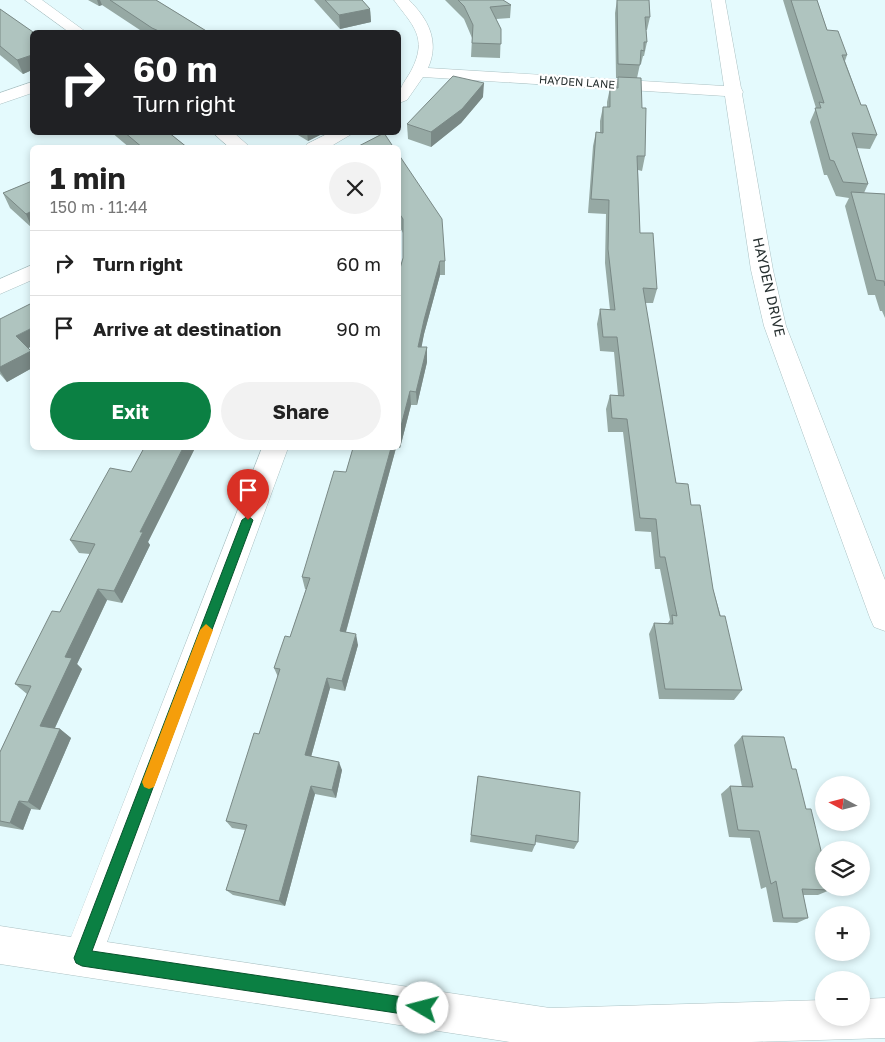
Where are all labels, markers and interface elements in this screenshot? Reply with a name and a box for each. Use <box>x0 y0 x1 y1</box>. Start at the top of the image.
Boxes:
text: 60 m <box>133 48 217 90</box>
icon: right <box>50 50 115 115</box>
street label: HAYDEN LANE <box>539 72 616 91</box>
text: Turn right <box>133 90 236 117</box>
text: 1 min <box>50 160 126 196</box>
button: close <box>329 162 381 214</box>
text: 150 m · 11:44 <box>50 197 148 217</box>
street label: HAYDEN DRIVE <box>750 235 789 338</box>
icon: right <box>50 249 78 277</box>
text: Turn right <box>93 252 183 275</box>
text: 60 m <box>336 252 381 275</box>
icon: arrive <box>50 314 78 342</box>
text: Arrive at destination <box>93 317 281 340</box>
text: 90 m <box>336 317 381 340</box>
button: Exit <box>50 382 211 440</box>
button: Share <box>221 382 381 440</box>
pin <box>227 469 269 520</box>
icon: arrive <box>234 476 262 504</box>
north arrow <box>815 776 870 831</box>
map controls <box>815 776 870 1026</box>
button: layers <box>815 841 870 896</box>
button: + <box>815 906 870 961</box>
button: − <box>815 971 870 1026</box>
position arrow <box>396 981 448 1033</box>

